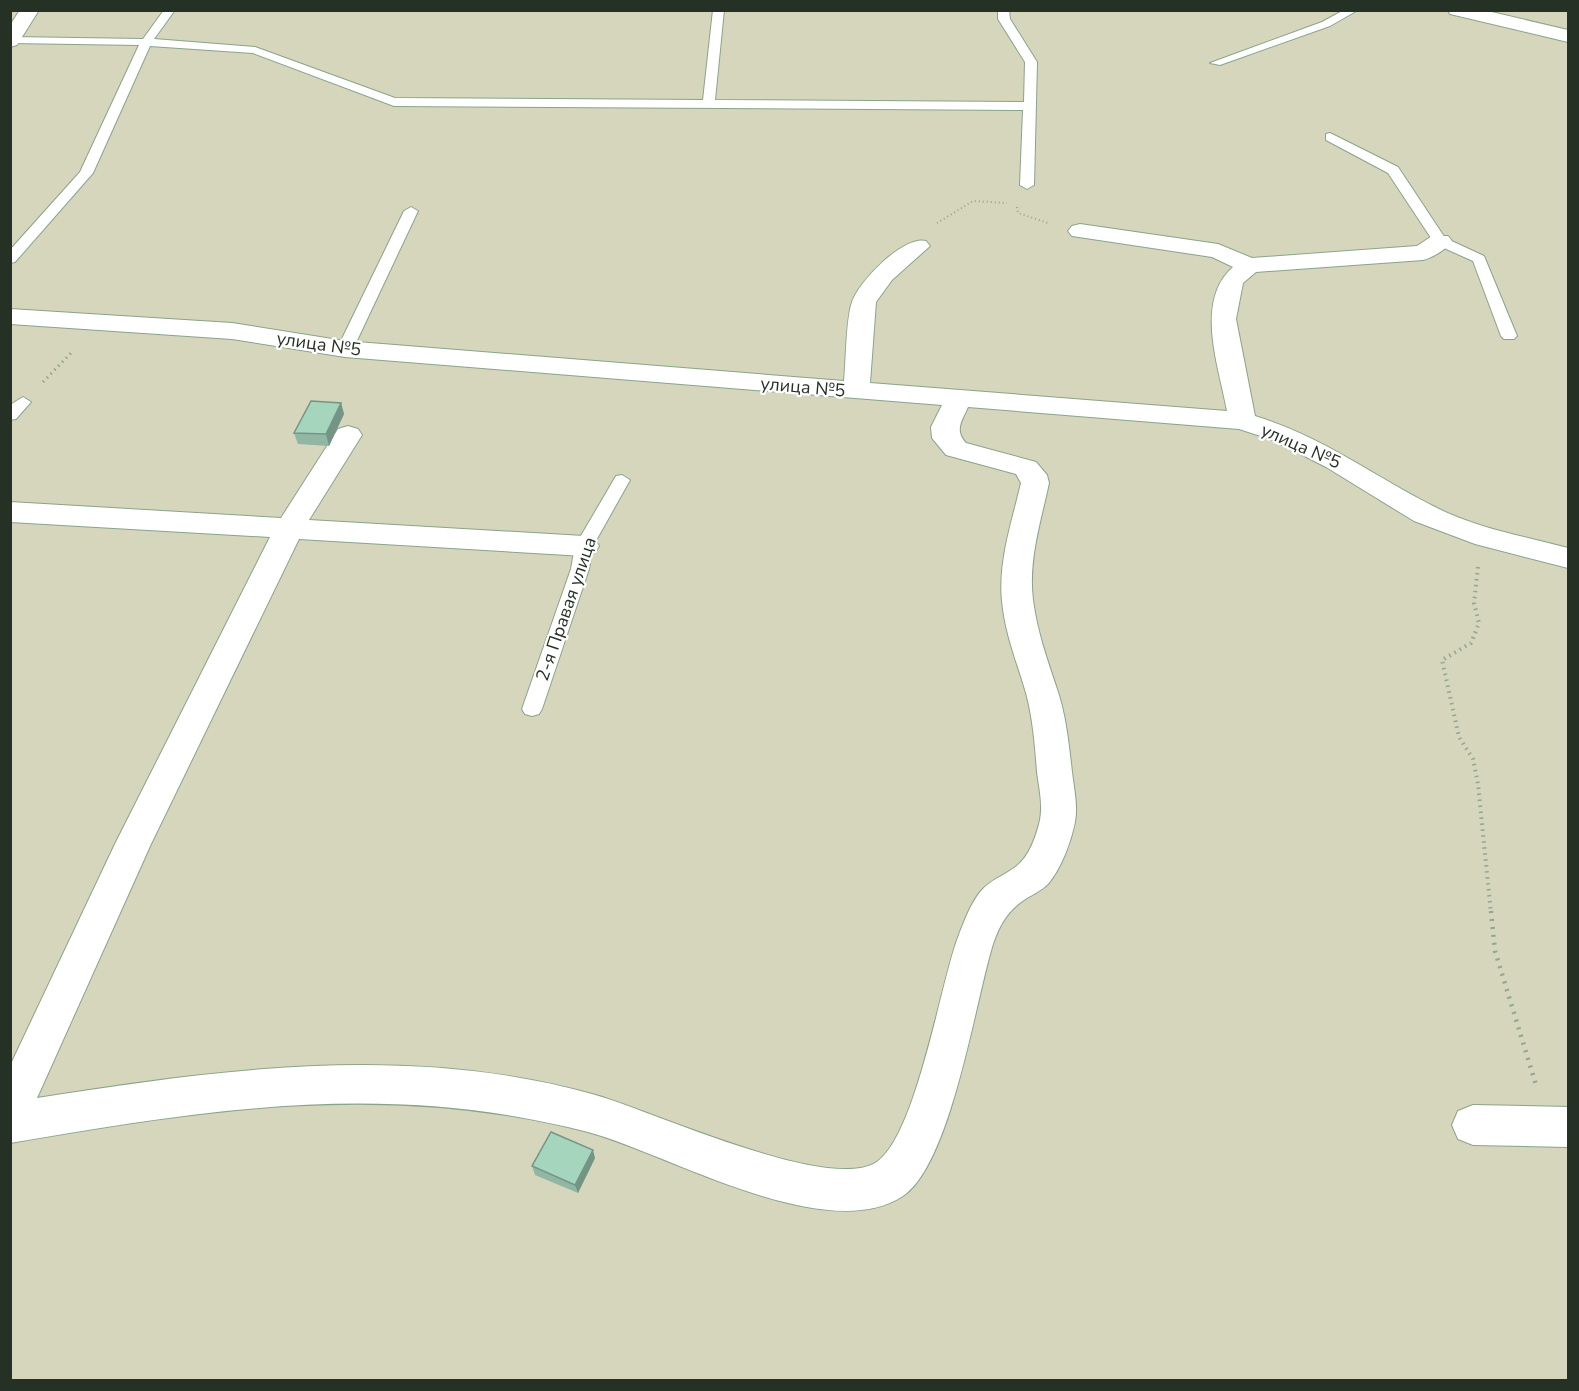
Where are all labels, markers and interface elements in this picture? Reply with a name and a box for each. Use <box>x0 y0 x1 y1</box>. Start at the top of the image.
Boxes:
street label: улица №5 <box>275 326 363 362</box>
street label: улица №5 <box>760 371 846 403</box>
street label: улица №5 <box>1257 418 1345 474</box>
street label: 2-я Правая улица <box>530 534 602 684</box>

